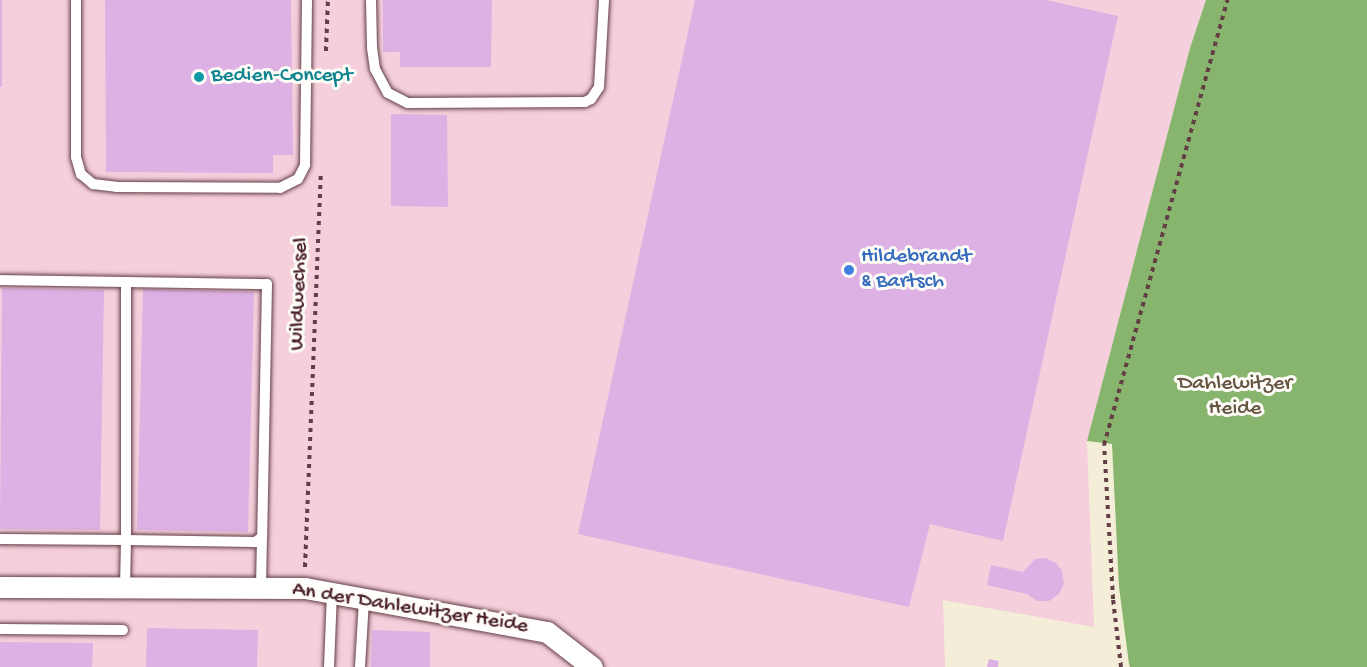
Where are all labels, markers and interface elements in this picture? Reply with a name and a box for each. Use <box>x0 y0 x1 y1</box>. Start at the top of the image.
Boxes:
place label: Bedien-Concept <box>211 64 352 90</box>
marker: Bedien-Concept <box>192 70 206 84</box>
street label: Wildwechsel <box>285 237 315 351</box>
place label: Hildebrandt & Bartsch <box>861 244 971 296</box>
marker: Hildebrandt & Bartsch <box>842 263 856 277</box>
park label: Dahlewitzer Heide <box>1178 371 1292 422</box>
street label: An der Dahlewitzer Heide <box>290 577 530 641</box>

